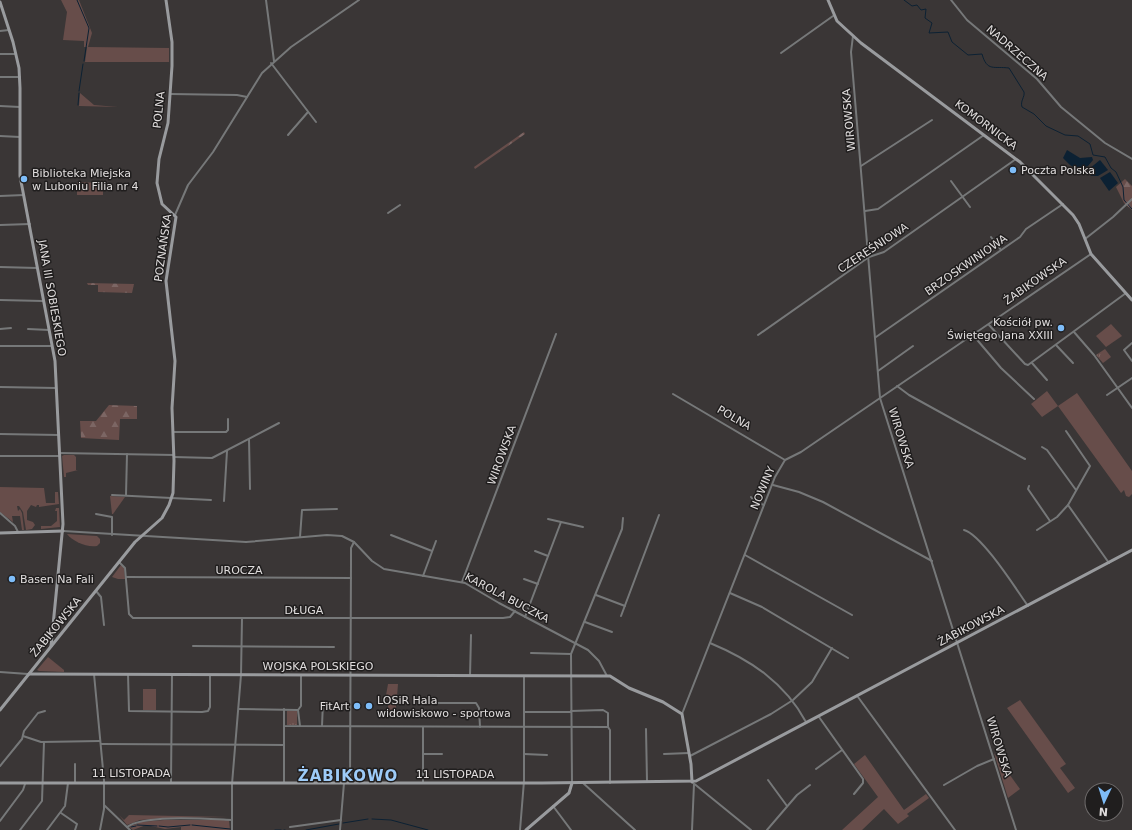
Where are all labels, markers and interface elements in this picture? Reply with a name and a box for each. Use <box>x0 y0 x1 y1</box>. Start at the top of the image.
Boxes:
street label: NADRZECZNA <box>984 23 1051 84</box>
street label: WIROWSKA <box>840 88 858 152</box>
street label: POLNA <box>151 90 167 129</box>
street label: KOMORNICKA <box>952 97 1020 153</box>
place label: Poczta Polska <box>1021 164 1095 177</box>
marker: Poczta Polska <box>1008 165 1018 175</box>
place label: Biblioteka Miejska w Luboniu Filia nr 4 <box>32 167 139 193</box>
marker: Biblioteka Miejska w Luboniu Filia nr 4 <box>19 174 29 184</box>
street label: POZNAŃSKA <box>152 213 174 283</box>
street label: CZEREŚNIOWA <box>835 220 911 276</box>
street label: BRZOSKWINIOWA <box>922 232 1010 298</box>
street label: JANA III SOBIESKIEGO <box>35 238 69 358</box>
street label: ŻABIKOWSKA <box>1001 254 1069 307</box>
place label: Kościół pw. Świętego Jana XXIII <box>947 316 1053 342</box>
marker: Kościół pw. Świętego Jana XXIII <box>1056 323 1066 333</box>
street label: POLNA <box>715 403 754 433</box>
street label: WIROWSKA <box>886 406 917 470</box>
street label: WIROWSKA <box>485 423 519 487</box>
street label: NOWINY <box>748 464 778 512</box>
street label: UROCZA <box>215 564 263 577</box>
street label: KAROLA BUCZKA <box>463 570 552 626</box>
place label: Basen Na Fali <box>20 573 94 586</box>
marker: Basen Na Fali <box>7 574 17 584</box>
street label: ŻABIKOWSKA <box>28 594 84 660</box>
street label: ŻABIKOWSKA <box>935 603 1007 649</box>
street label: DŁUGA <box>285 604 324 617</box>
street label: WOJSKA POLSKIEGO <box>263 660 374 673</box>
place label: LOSiR Hala widowiskowo - sportowa <box>377 694 511 720</box>
place label: FitArt <box>320 700 350 713</box>
marker: FitArt <box>352 701 362 711</box>
marker: LOSiR Hala widowiskowo - sportowa <box>364 701 374 711</box>
street label: WIROWSKA <box>984 715 1015 779</box>
district label: ŻABIKOWO <box>298 766 398 785</box>
street label: 11 LISTOPADA <box>92 767 171 780</box>
street label: 11 LISTOPADA <box>416 768 495 781</box>
north arrow <box>1084 782 1124 822</box>
text: N <box>1098 805 1108 818</box>

